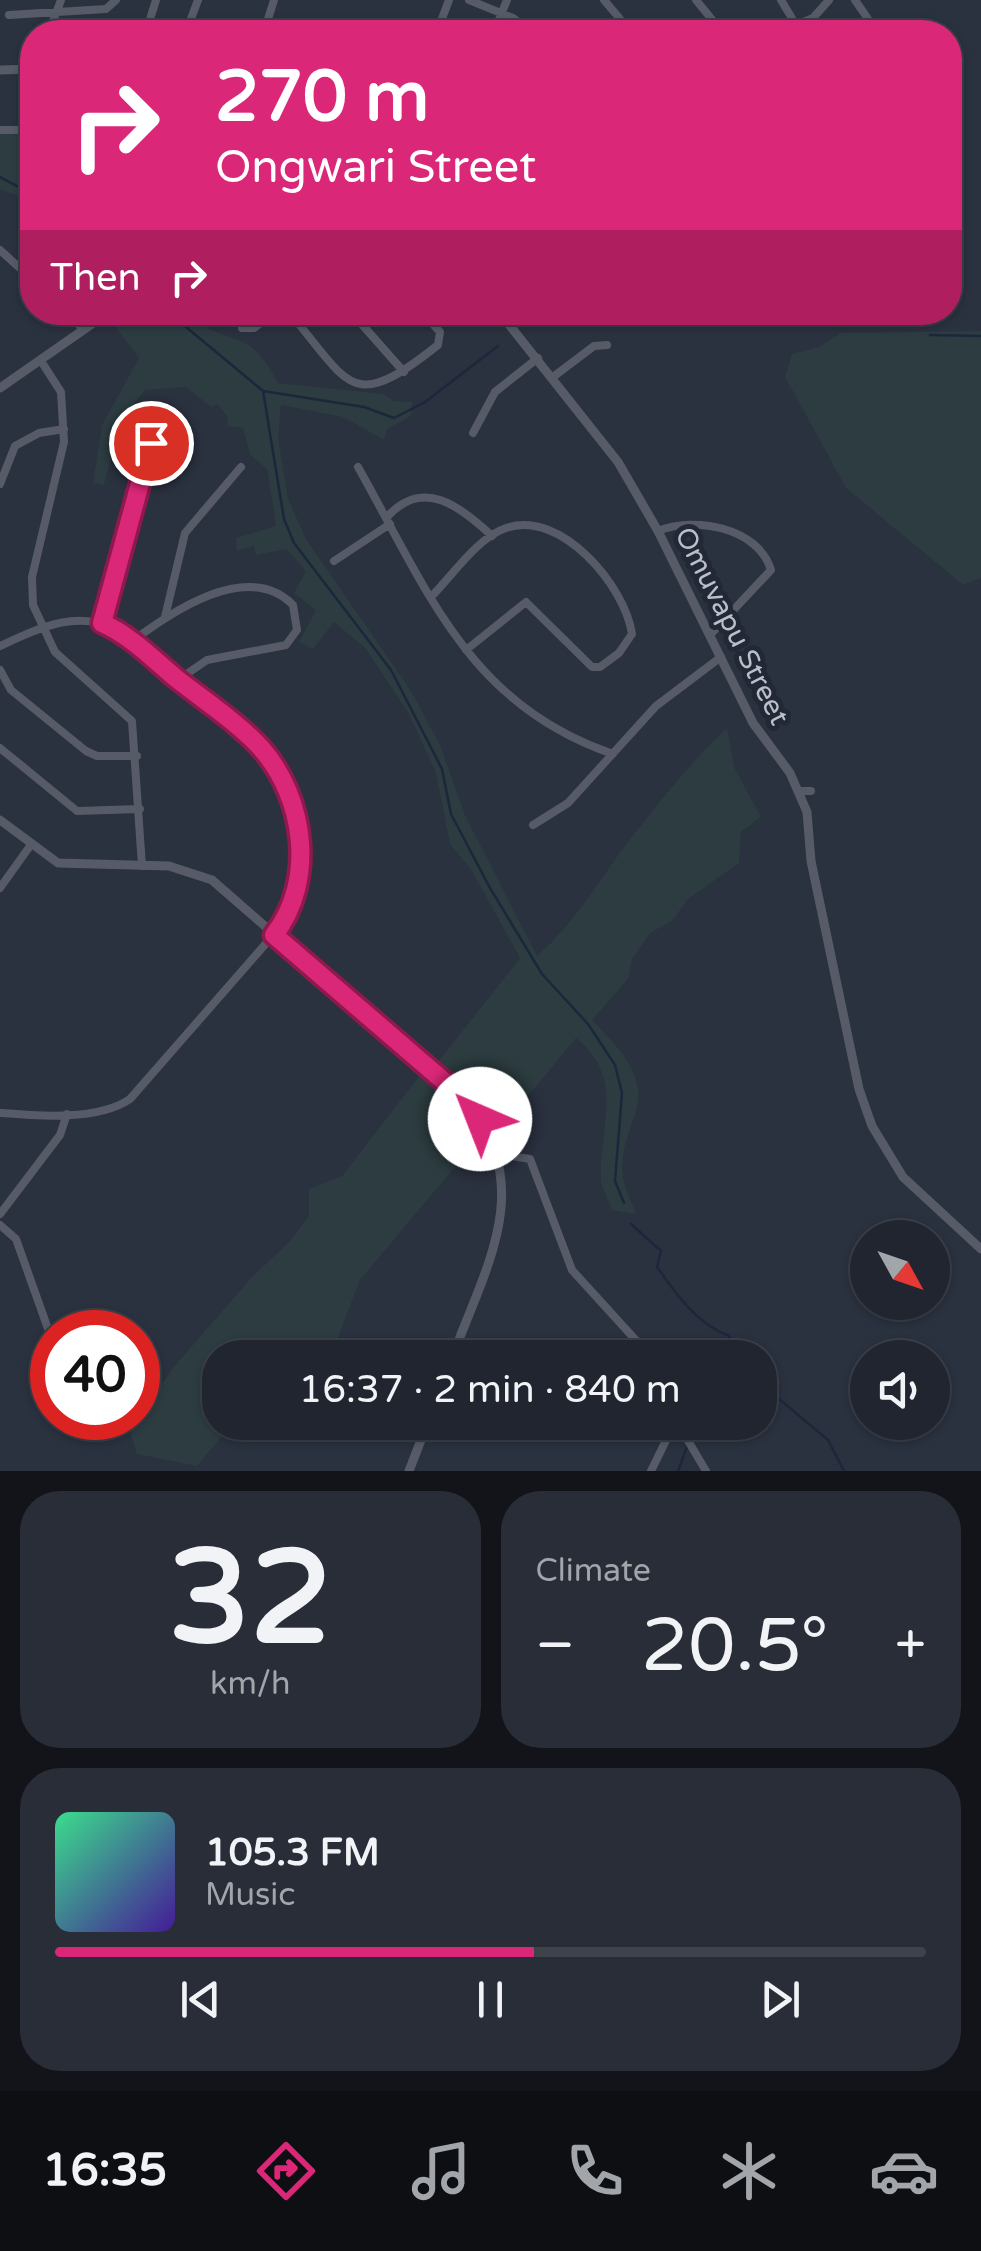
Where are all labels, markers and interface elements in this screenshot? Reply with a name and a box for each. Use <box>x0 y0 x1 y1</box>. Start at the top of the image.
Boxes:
text: 270 m <box>215 56 429 140</box>
icon: right <box>50 60 180 190</box>
text: Ongwari Street <box>215 141 536 195</box>
icon: right <box>161 250 216 305</box>
text: Then <box>50 255 141 301</box>
pin <box>109 401 194 486</box>
icon: arrive <box>124 416 179 471</box>
street label: Omuvapu Street <box>667 521 797 731</box>
position arrow <box>428 1067 532 1171</box>
north arrow <box>850 1220 950 1320</box>
map controls <box>850 1220 950 1440</box>
speed limit sign: 40 <box>30 1310 160 1440</box>
button: sound <box>850 1340 950 1440</box>
text: 16:37 · 2 min · 840 m <box>298 1367 681 1413</box>
text: 32 <box>169 1522 332 1678</box>
text: Climate <box>536 1552 651 1590</box>
text: 20.5° <box>641 1601 829 1691</box>
text: − <box>536 1613 575 1679</box>
text: + <box>895 1613 926 1679</box>
text: km/h <box>210 1665 290 1703</box>
text: 105.3 FM <box>205 1830 380 1876</box>
text: Music <box>205 1876 295 1914</box>
icon: previous <box>173 1972 228 2027</box>
icon: pause <box>463 1972 518 2027</box>
icon: next <box>753 1972 808 2027</box>
icon: directions <box>251 2136 321 2206</box>
icon: music <box>406 2136 476 2206</box>
icon: phone <box>560 2136 630 2206</box>
icon: climate <box>714 2136 784 2206</box>
icon: car <box>869 2136 939 2206</box>
text: 16:35 <box>42 2144 167 2198</box>

